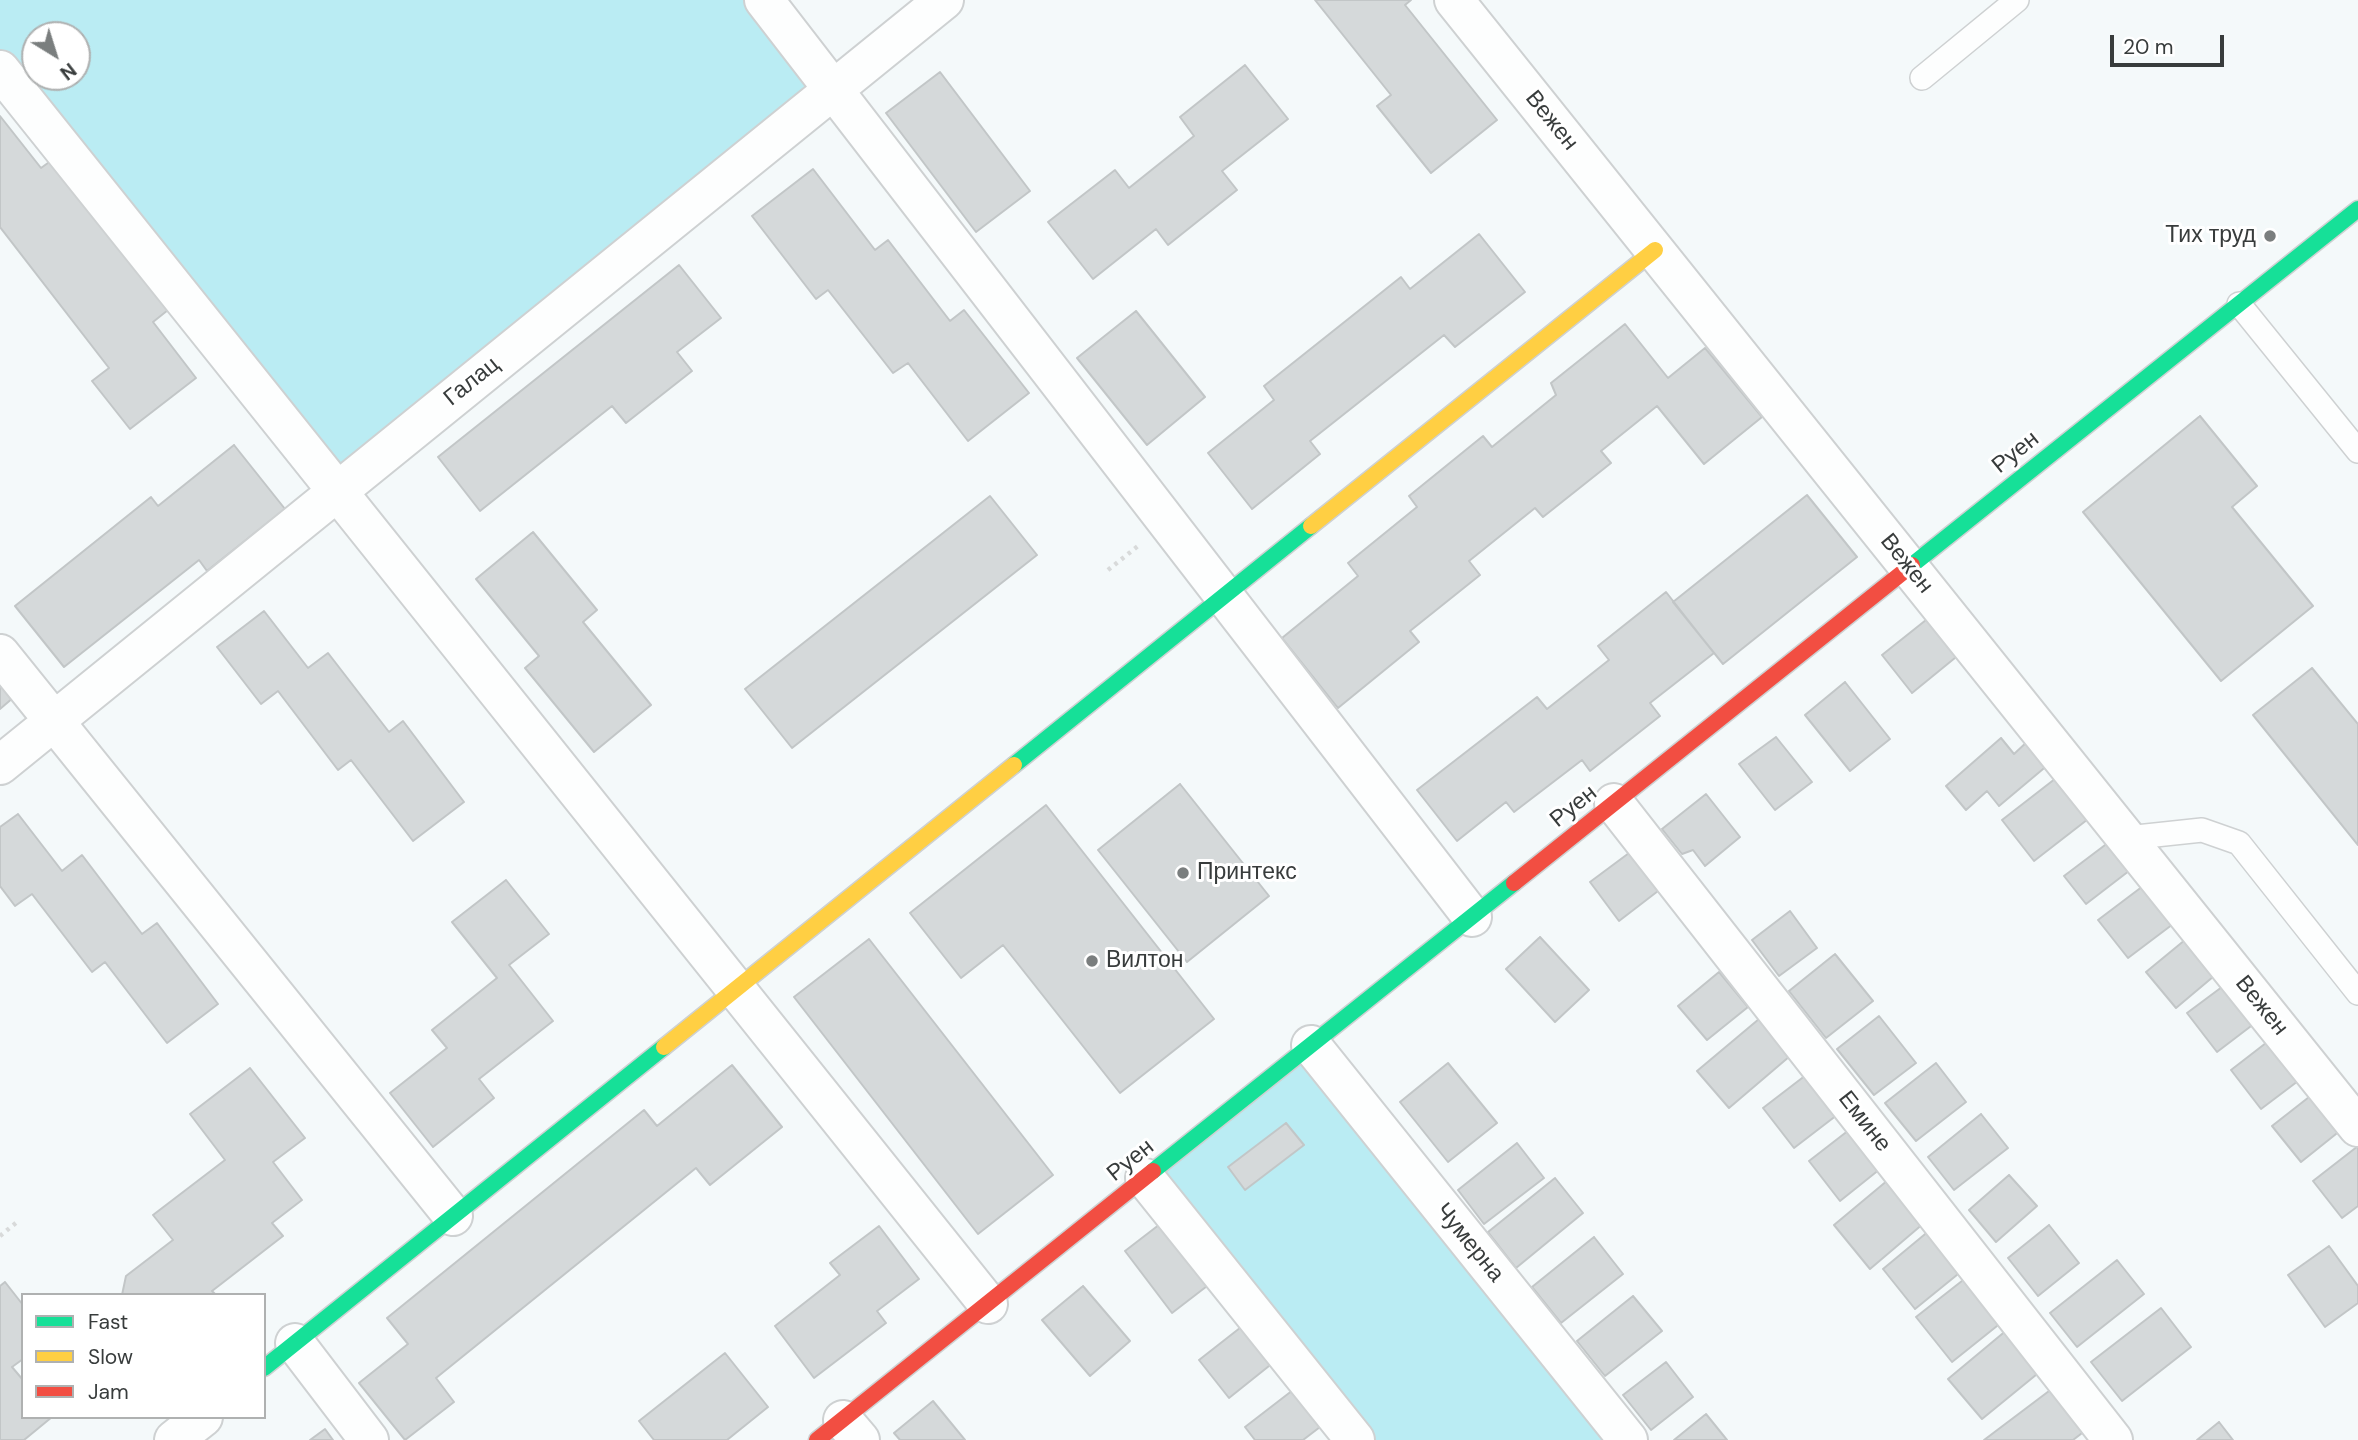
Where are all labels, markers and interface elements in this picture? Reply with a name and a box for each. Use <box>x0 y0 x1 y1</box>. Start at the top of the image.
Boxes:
north arrow <box>21 21 91 91</box>
scale bar <box>2113 21 2227 65</box>
text: 20 m <box>2123 33 2174 61</box>
text: N <box>55 57 81 85</box>
street label: Вежен <box>1519 86 1583 156</box>
place label: Тих труд <box>2165 222 2256 250</box>
marker: Тих труд <box>2262 228 2278 244</box>
street label: Галац <box>439 351 505 413</box>
street label: Руен <box>1987 426 2045 480</box>
street label: Вежен <box>1874 529 1938 599</box>
street label: Руен <box>1545 780 1603 834</box>
place label: Принтекс <box>1197 859 1297 887</box>
marker: Принтекс <box>1175 865 1191 881</box>
place label: Вилтон <box>1106 947 1183 975</box>
marker: Вилтон <box>1084 953 1100 969</box>
street label: Вежен <box>2229 971 2293 1041</box>
street label: Емине <box>1832 1086 1896 1158</box>
street label: Руен <box>1102 1134 1160 1188</box>
street label: Чумерна <box>1429 1198 1509 1288</box>
legend <box>21 1293 266 1419</box>
text: Fast <box>88 1308 128 1336</box>
text: Slow <box>88 1343 133 1371</box>
text: Jam <box>88 1378 129 1406</box>

